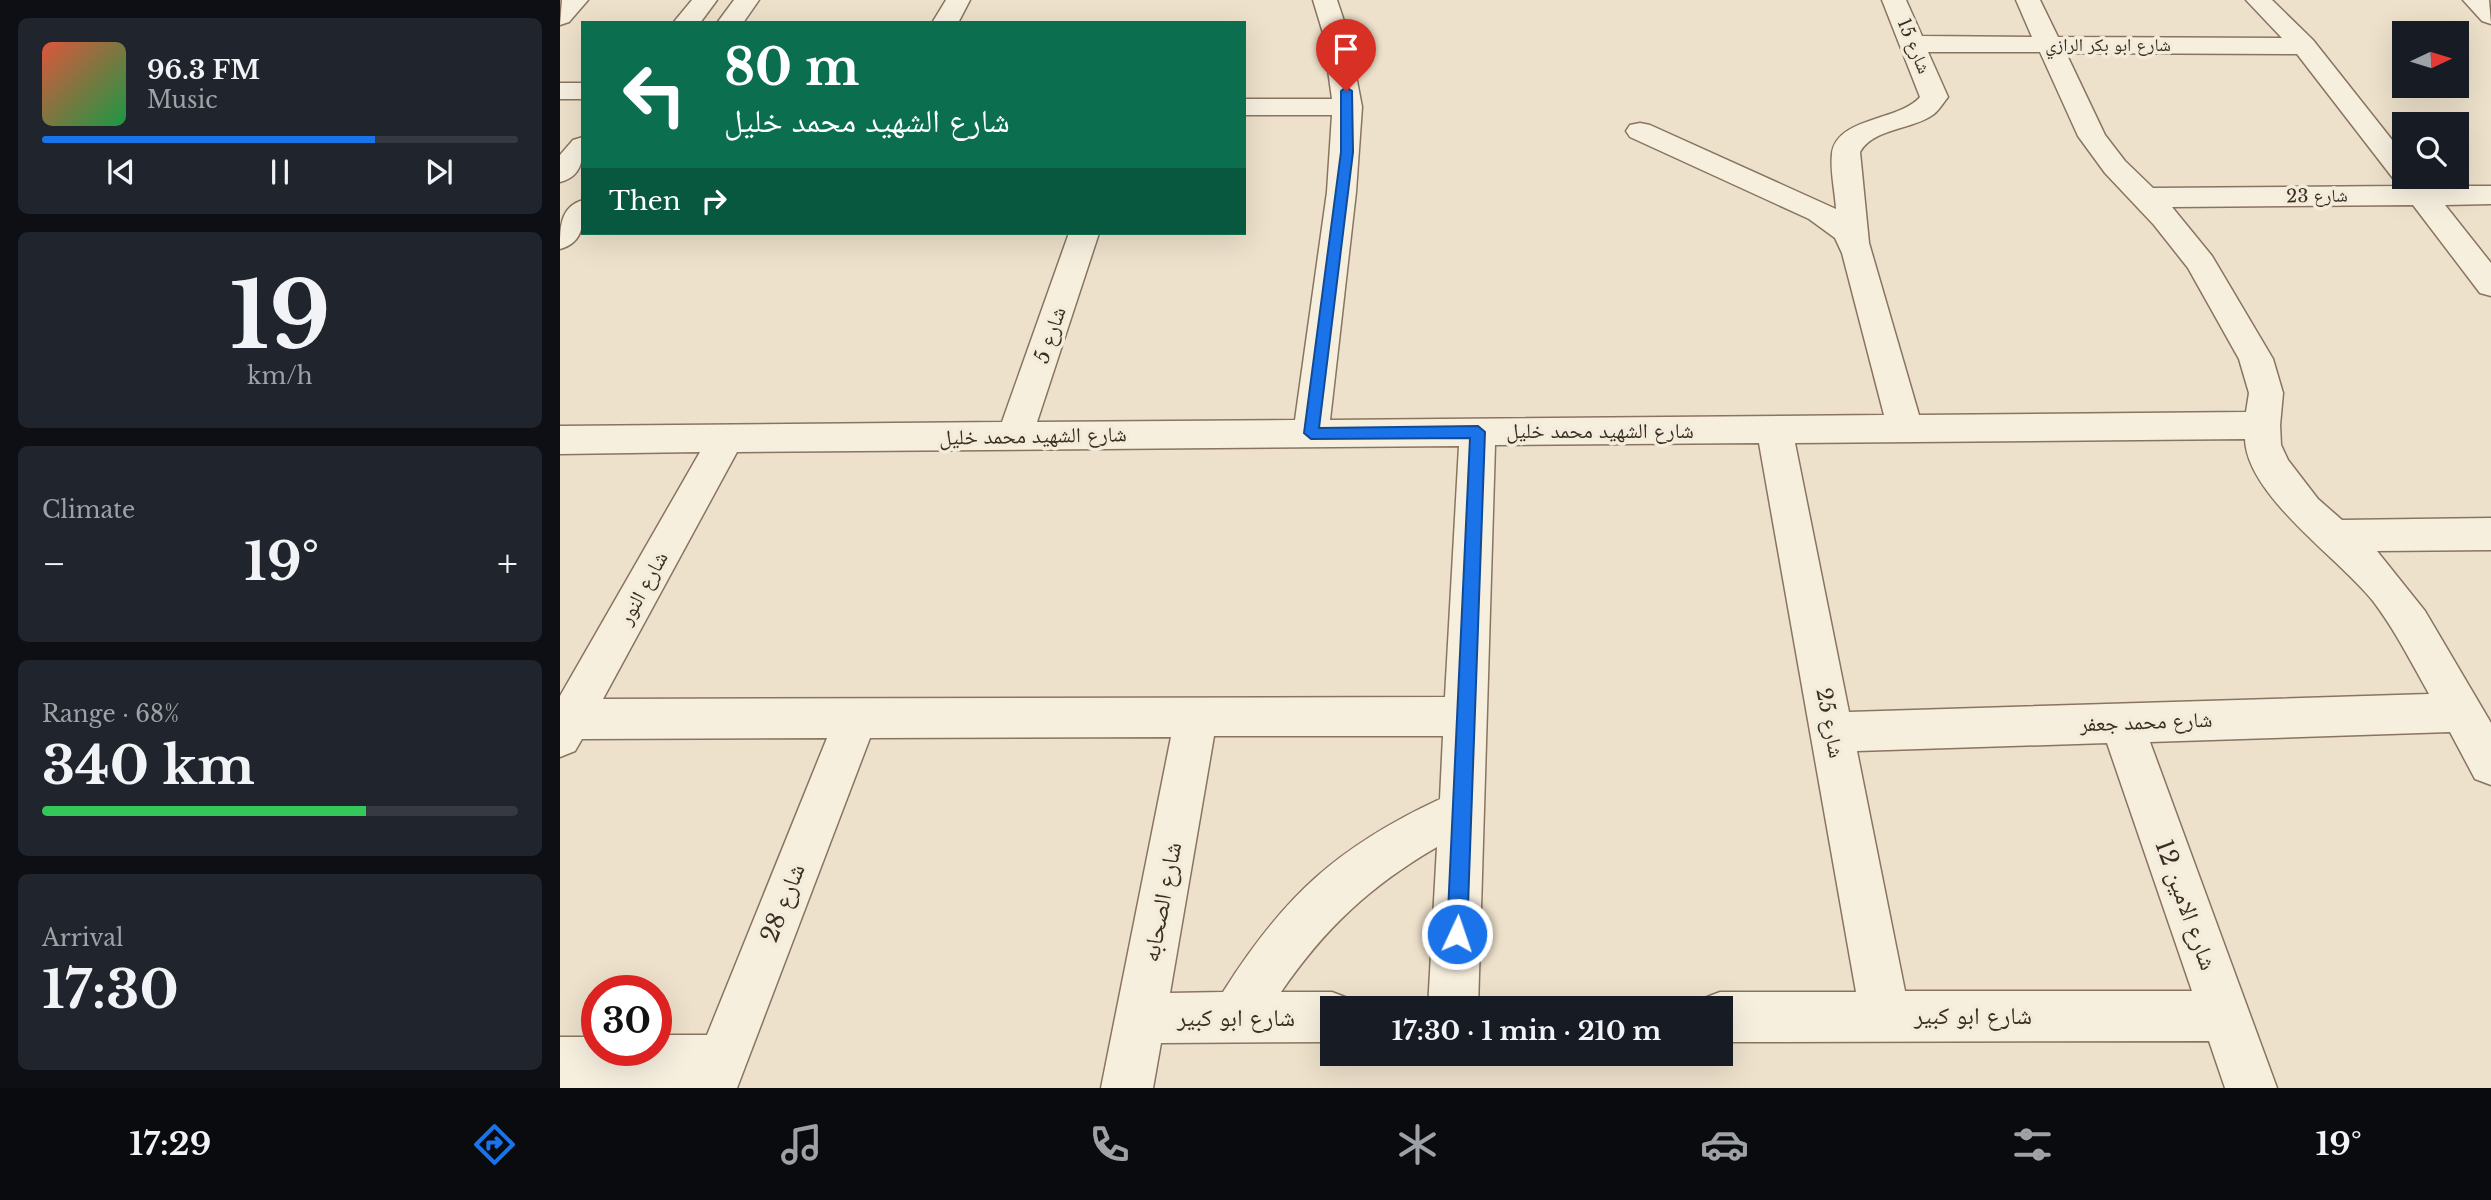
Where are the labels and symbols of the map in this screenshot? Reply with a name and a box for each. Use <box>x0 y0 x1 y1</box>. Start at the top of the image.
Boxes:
street label: شارع 15 <box>1893 15 1935 77</box>
pin <box>1316 19 1376 91</box>
north arrow <box>2392 21 2469 98</box>
street label: شارع ابو بكر الرازي <box>2045 34 2171 60</box>
street label: شارع 23 <box>2286 184 2348 208</box>
street label: شارع 5 <box>1028 303 1072 367</box>
street label: شارع الشهيد محمد خليل <box>1506 418 1694 444</box>
street label: شارع الشهيد محمد خليل <box>939 421 1127 451</box>
street label: شارع النور <box>612 547 674 630</box>
street label: شارع 25 <box>1810 686 1850 760</box>
street label: شارع محمد جعفر <box>2078 707 2213 737</box>
street label: شارع الامين 12 <box>2149 836 2223 974</box>
street label: شارع الصحابه <box>1136 840 1188 964</box>
street label: شارع 28 <box>754 859 812 947</box>
position arrow <box>1420 897 1494 971</box>
speed limit sign: 30 <box>581 975 672 1066</box>
street label: شارع ابو كبير <box>1913 1001 2032 1031</box>
street label: شارع ابو كبير <box>1176 1003 1295 1033</box>

